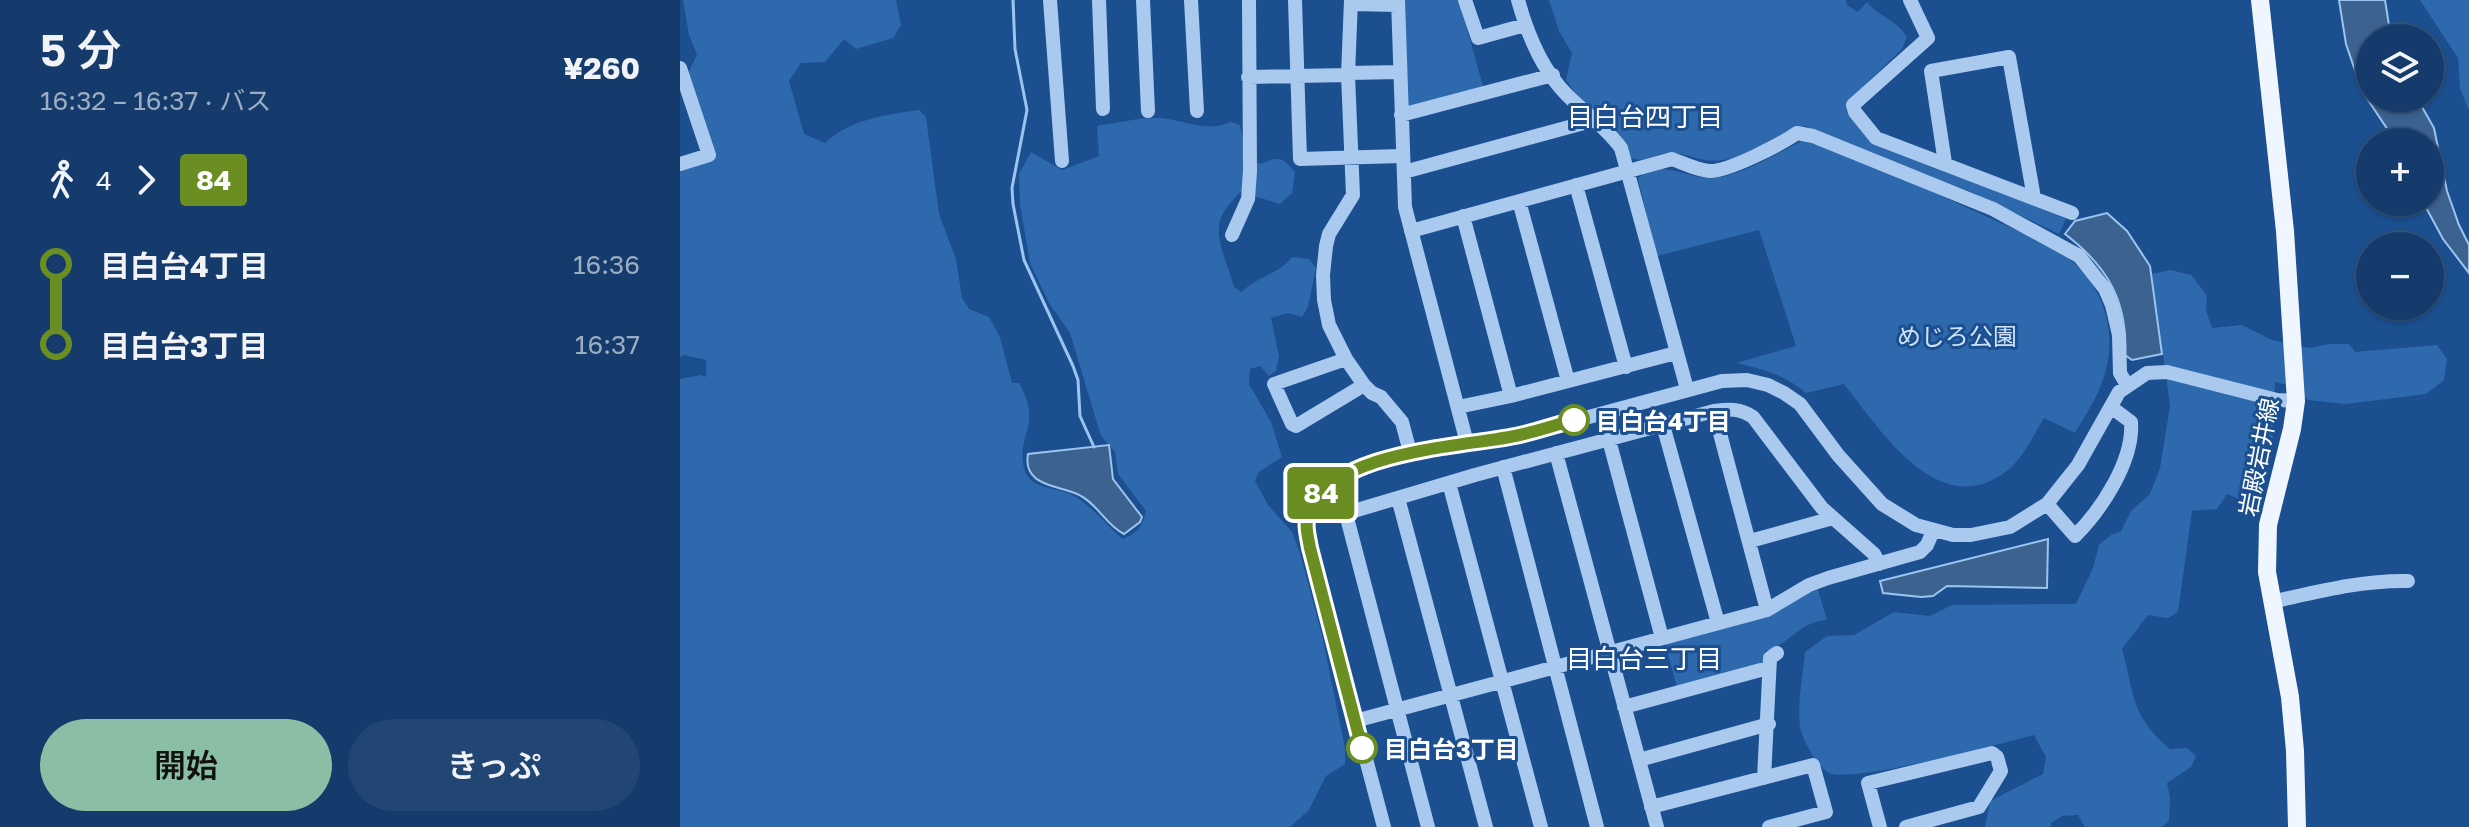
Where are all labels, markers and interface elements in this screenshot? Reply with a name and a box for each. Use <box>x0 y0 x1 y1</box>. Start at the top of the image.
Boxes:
text: 5 分 <box>40 23 121 76</box>
map controls <box>2356 24 2444 320</box>
button: layers <box>2356 24 2444 112</box>
text: ¥260 <box>563 50 640 86</box>
text: 16:32 – 16:37 · バス <box>40 85 271 116</box>
district label: 目白台四丁目 <box>1567 101 1723 132</box>
button: + <box>2356 128 2444 216</box>
icon: walk <box>40 158 84 202</box>
icon: forward <box>124 158 168 202</box>
text: 84 <box>196 163 231 196</box>
text: 4 <box>96 165 112 196</box>
button: − <box>2356 232 2444 320</box>
text: 目白台4丁目 <box>100 248 269 284</box>
text: 16:36 <box>573 249 640 280</box>
park label: めじろ公園 <box>1897 321 2017 350</box>
text: 目白台3丁目 <box>100 328 268 364</box>
text: 16:37 <box>575 329 640 360</box>
street label: 岩殿岩井線 <box>2232 395 2284 519</box>
marker: 目白台4丁目 <box>1559 405 1589 435</box>
place label: 目白台4丁目 <box>1596 406 1731 435</box>
line badge: 84 <box>1285 467 1357 519</box>
text: 84 <box>1303 476 1339 509</box>
district label: 目白台三丁目 <box>1566 643 1722 674</box>
button: 開始 <box>40 719 332 811</box>
button: きっぷ <box>348 719 640 811</box>
marker: 目白台3丁目 <box>1347 733 1377 763</box>
place label: 目白台3丁目 <box>1384 734 1519 763</box>

